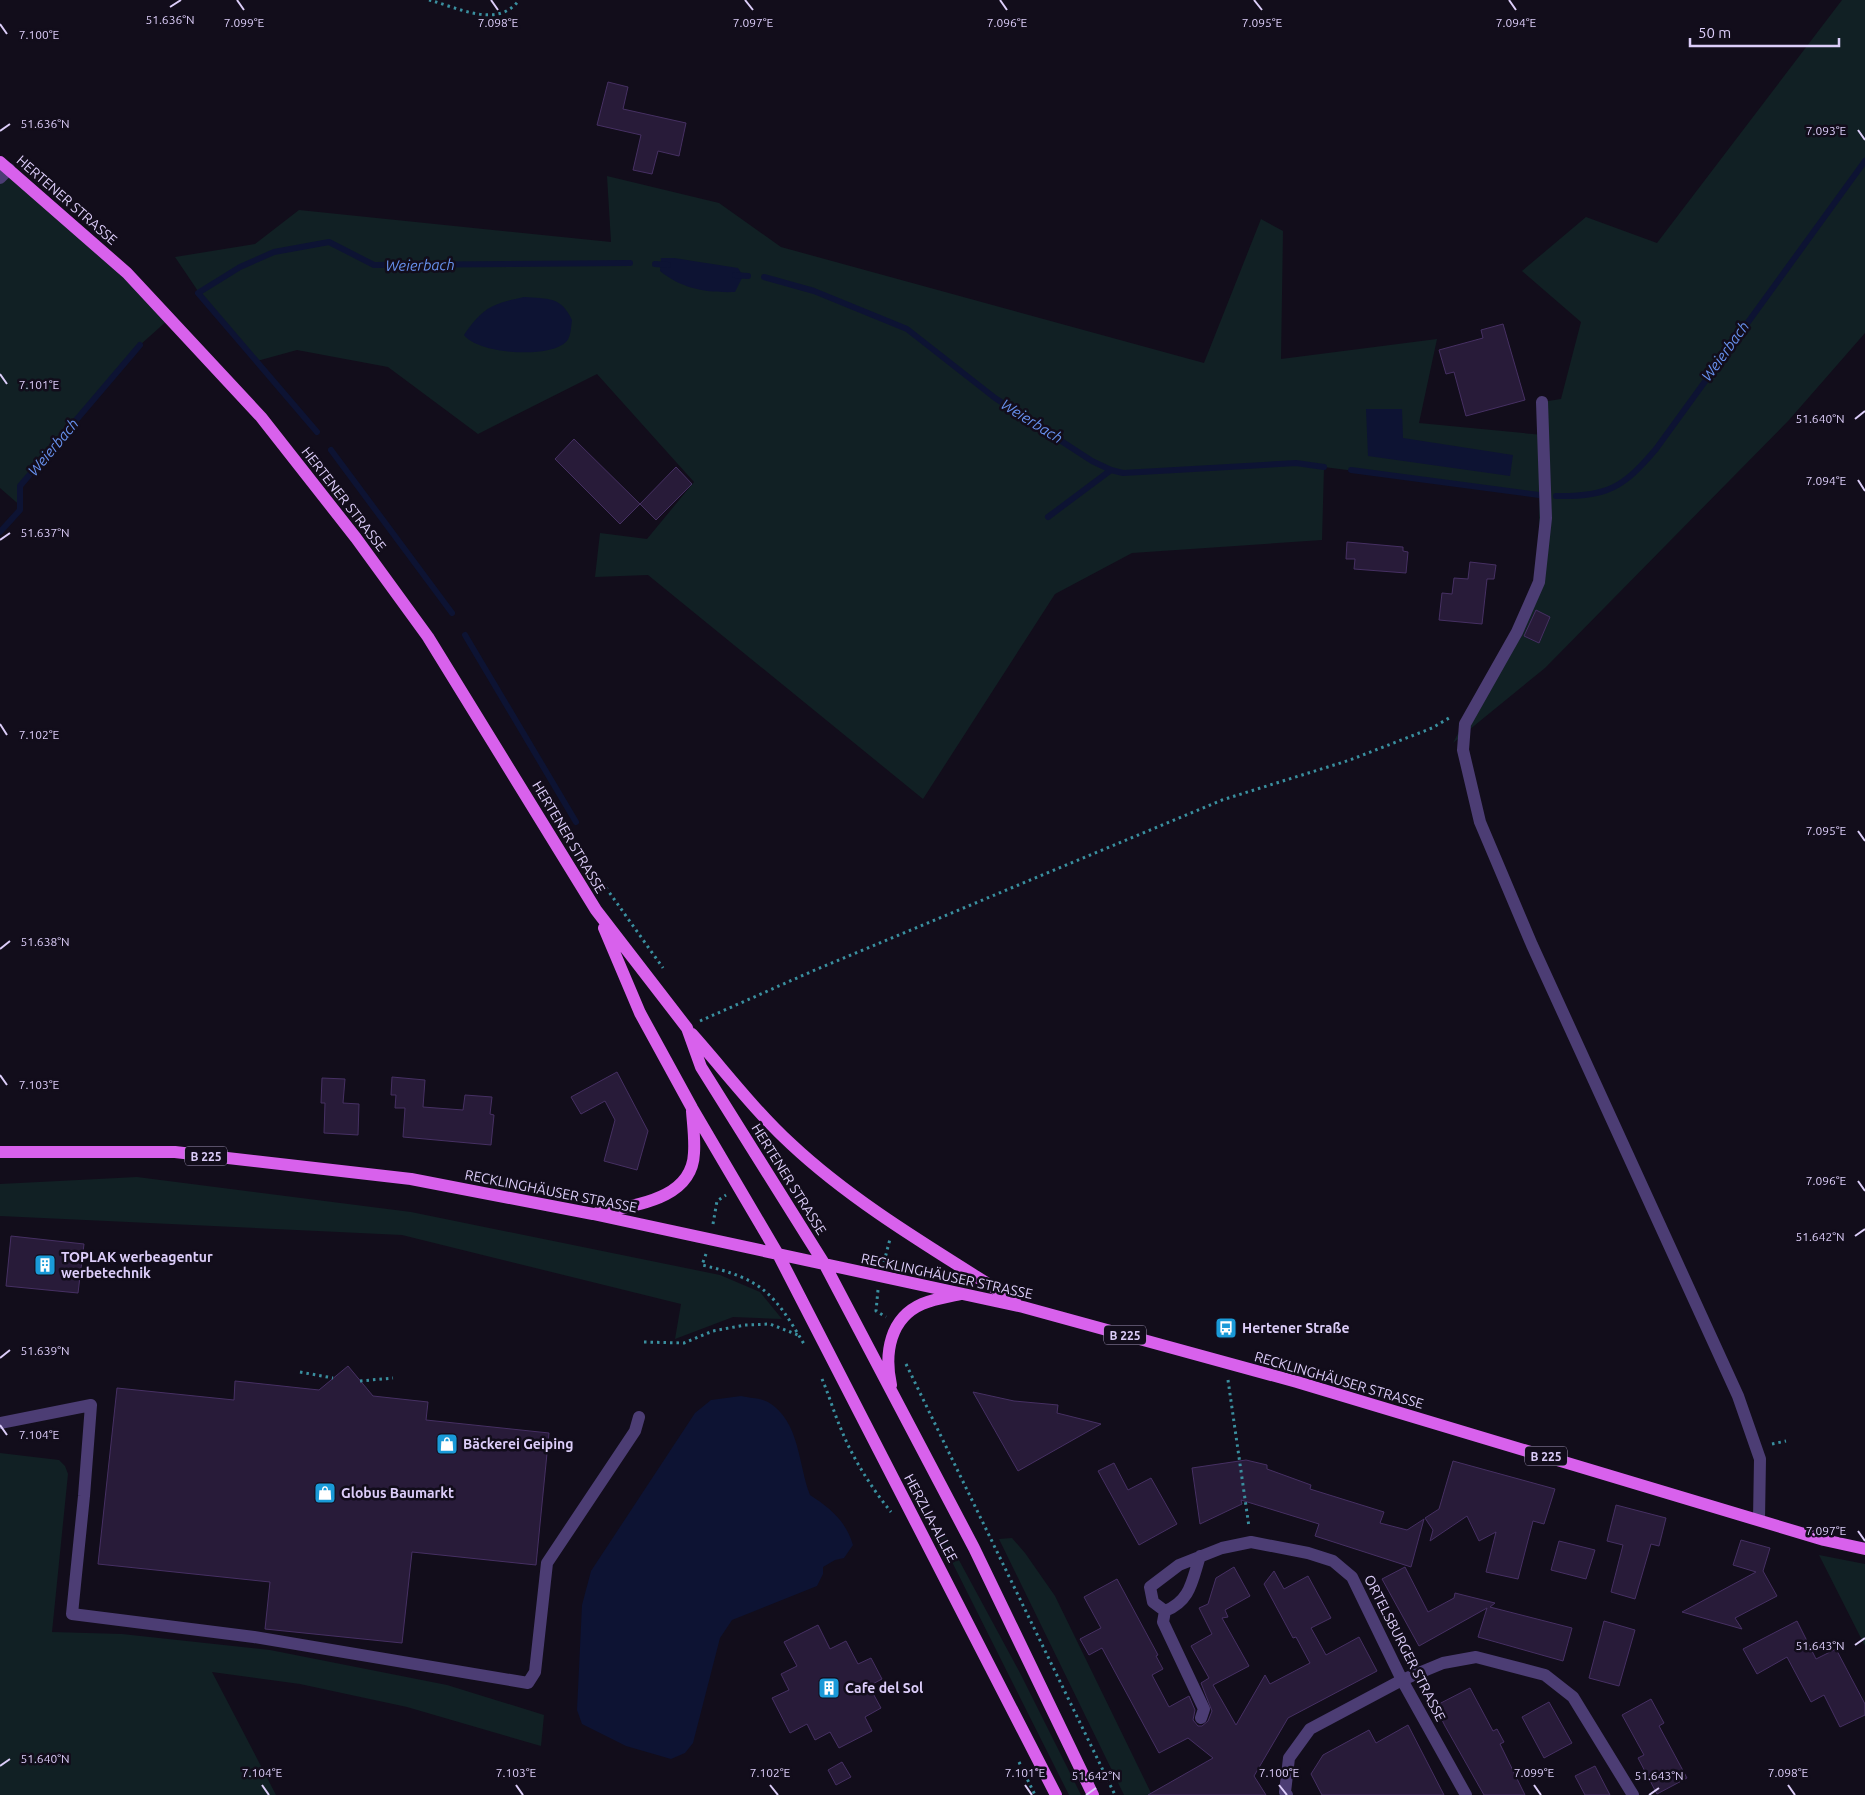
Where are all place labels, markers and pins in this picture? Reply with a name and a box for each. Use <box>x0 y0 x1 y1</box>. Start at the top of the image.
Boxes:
place label: TOPLAK werbeagentur werbetechnik <box>61 1249 213 1281</box>
building icon: TOPLAK werbeagentur werbetechnik <box>33 1253 57 1277</box>
bus stop icon: Hertener Straße <box>1214 1316 1238 1340</box>
place label: Hertener Straße <box>1242 1320 1350 1336</box>
shop icon: Bäckerei Geiping <box>435 1432 459 1456</box>
place label: Bäckerei Geiping <box>463 1436 574 1452</box>
shop icon: Globus Baumarkt <box>313 1481 337 1505</box>
place label: Globus Baumarkt <box>341 1485 454 1501</box>
building icon: Cafe del Sol <box>817 1676 841 1700</box>
place label: Cafe del Sol <box>845 1680 923 1696</box>

